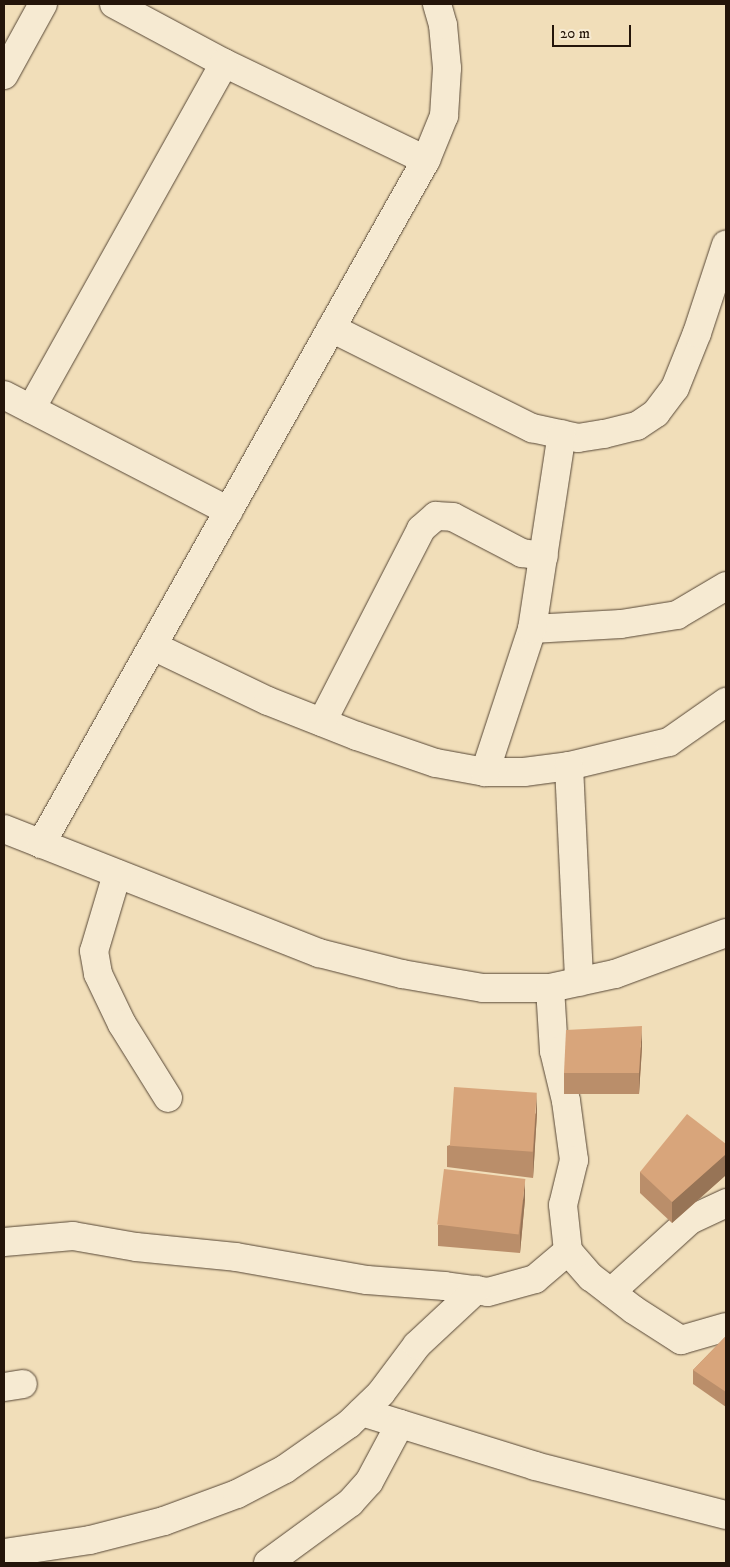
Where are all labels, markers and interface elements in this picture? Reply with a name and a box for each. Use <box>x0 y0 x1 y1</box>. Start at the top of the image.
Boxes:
scale bar <box>555 15 634 47</box>
text: 20 m <box>560 24 590 43</box>

